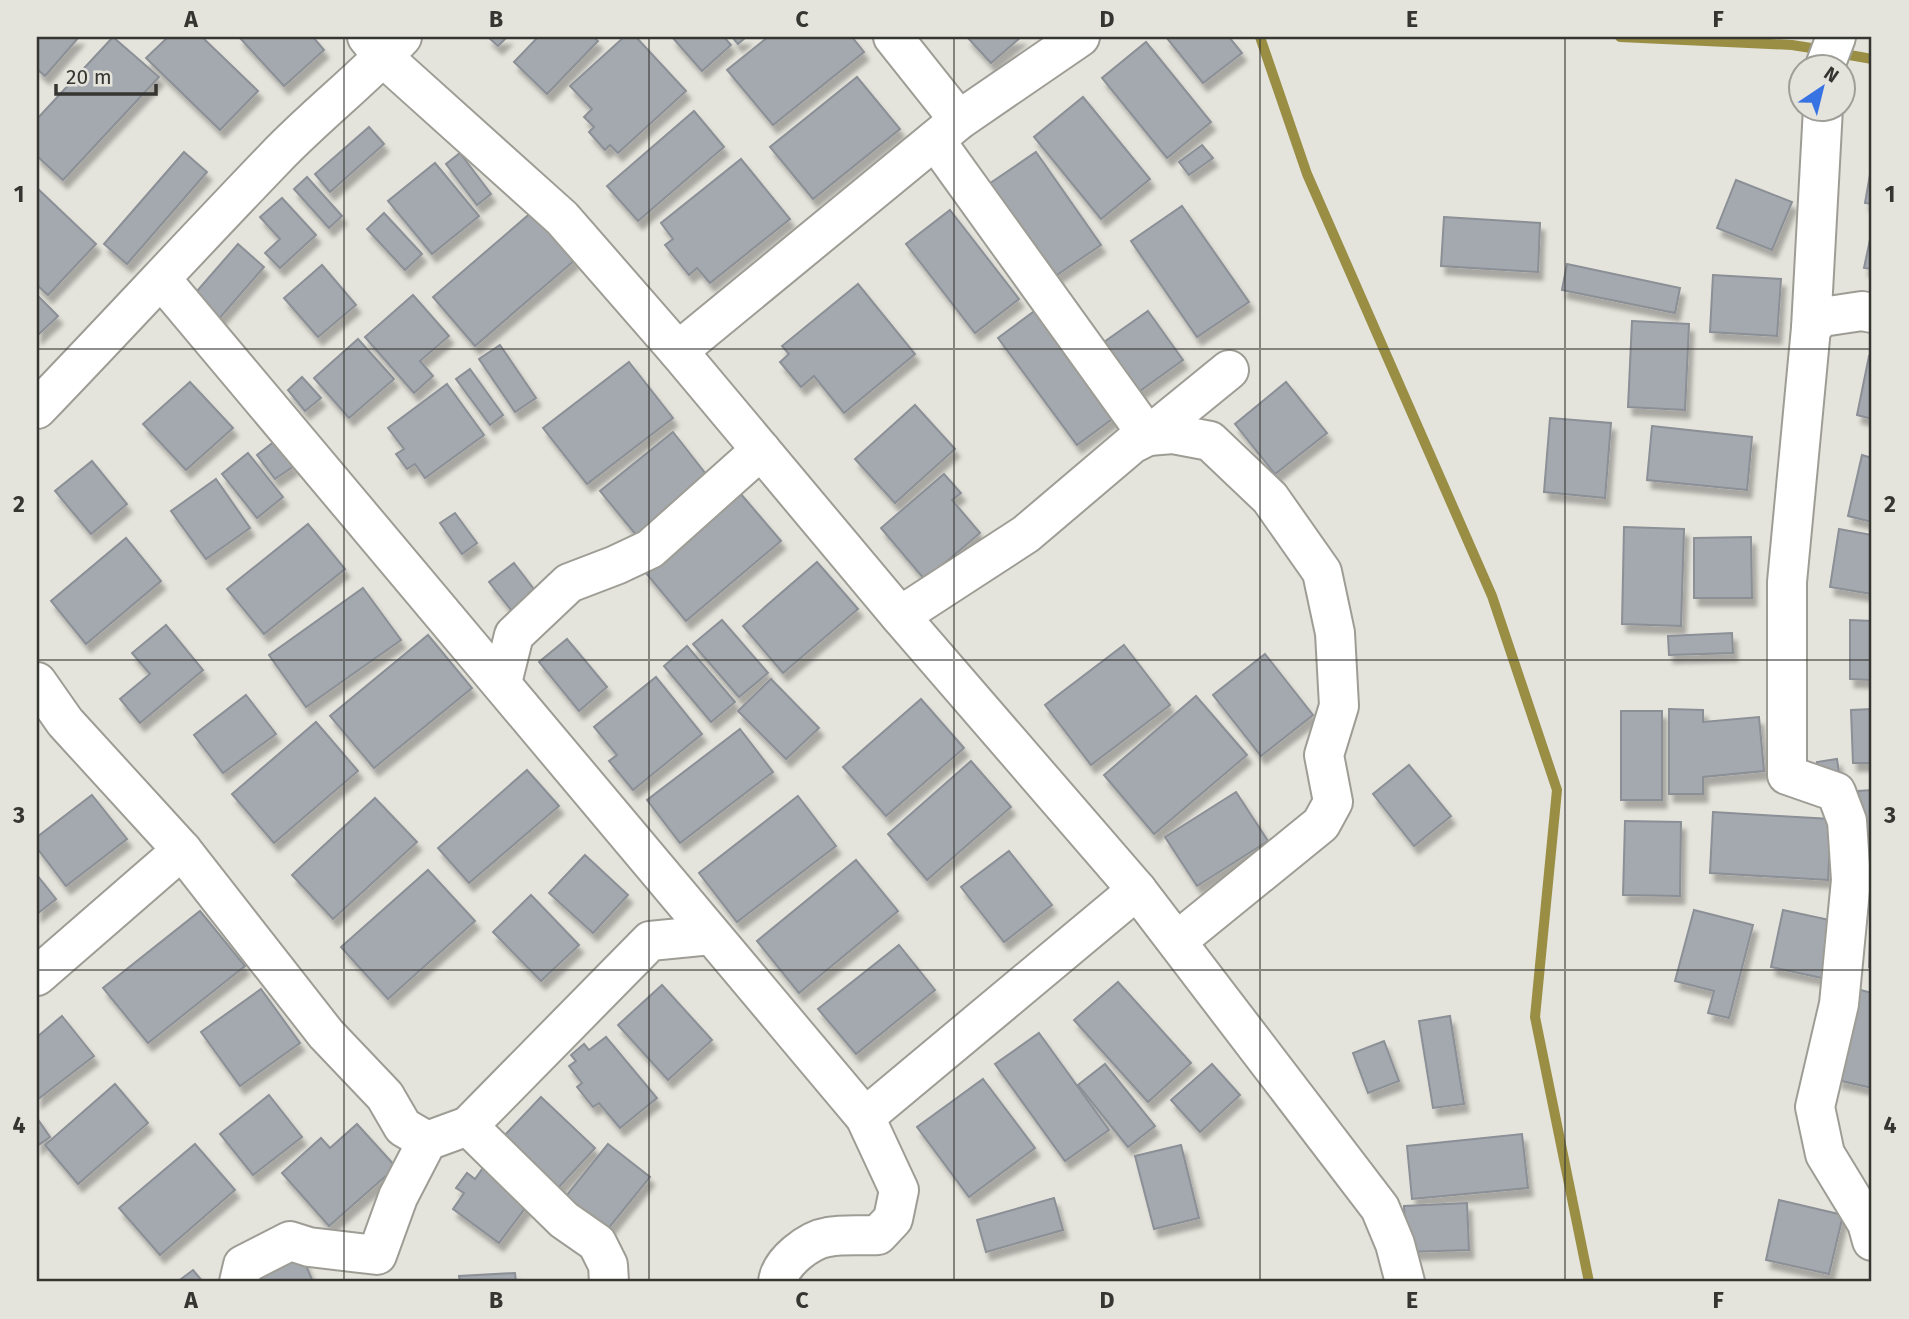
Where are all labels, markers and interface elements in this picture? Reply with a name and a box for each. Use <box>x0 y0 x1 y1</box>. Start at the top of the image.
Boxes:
text: A <box>183 5 198 33</box>
text: B <box>489 5 503 33</box>
text: C <box>795 5 809 33</box>
text: D <box>1100 5 1115 33</box>
text: E <box>1406 5 1418 33</box>
text: F <box>1712 5 1724 33</box>
scale bar <box>56 52 156 96</box>
north arrow <box>1786 52 1856 122</box>
text: N <box>1820 61 1843 88</box>
text: 20 m <box>66 64 112 90</box>
text: 1 <box>14 180 24 208</box>
text: 1 <box>1885 180 1895 208</box>
text: 2 <box>13 490 25 518</box>
text: 2 <box>1884 490 1896 518</box>
text: 3 <box>12 801 25 829</box>
text: 3 <box>1883 801 1896 829</box>
text: 4 <box>13 1111 26 1139</box>
text: 4 <box>1884 1111 1897 1139</box>
text: A <box>183 1286 198 1314</box>
text: B <box>489 1286 503 1314</box>
text: C <box>795 1286 809 1314</box>
text: D <box>1100 1286 1115 1314</box>
text: E <box>1406 1286 1418 1314</box>
text: F <box>1712 1286 1724 1314</box>

